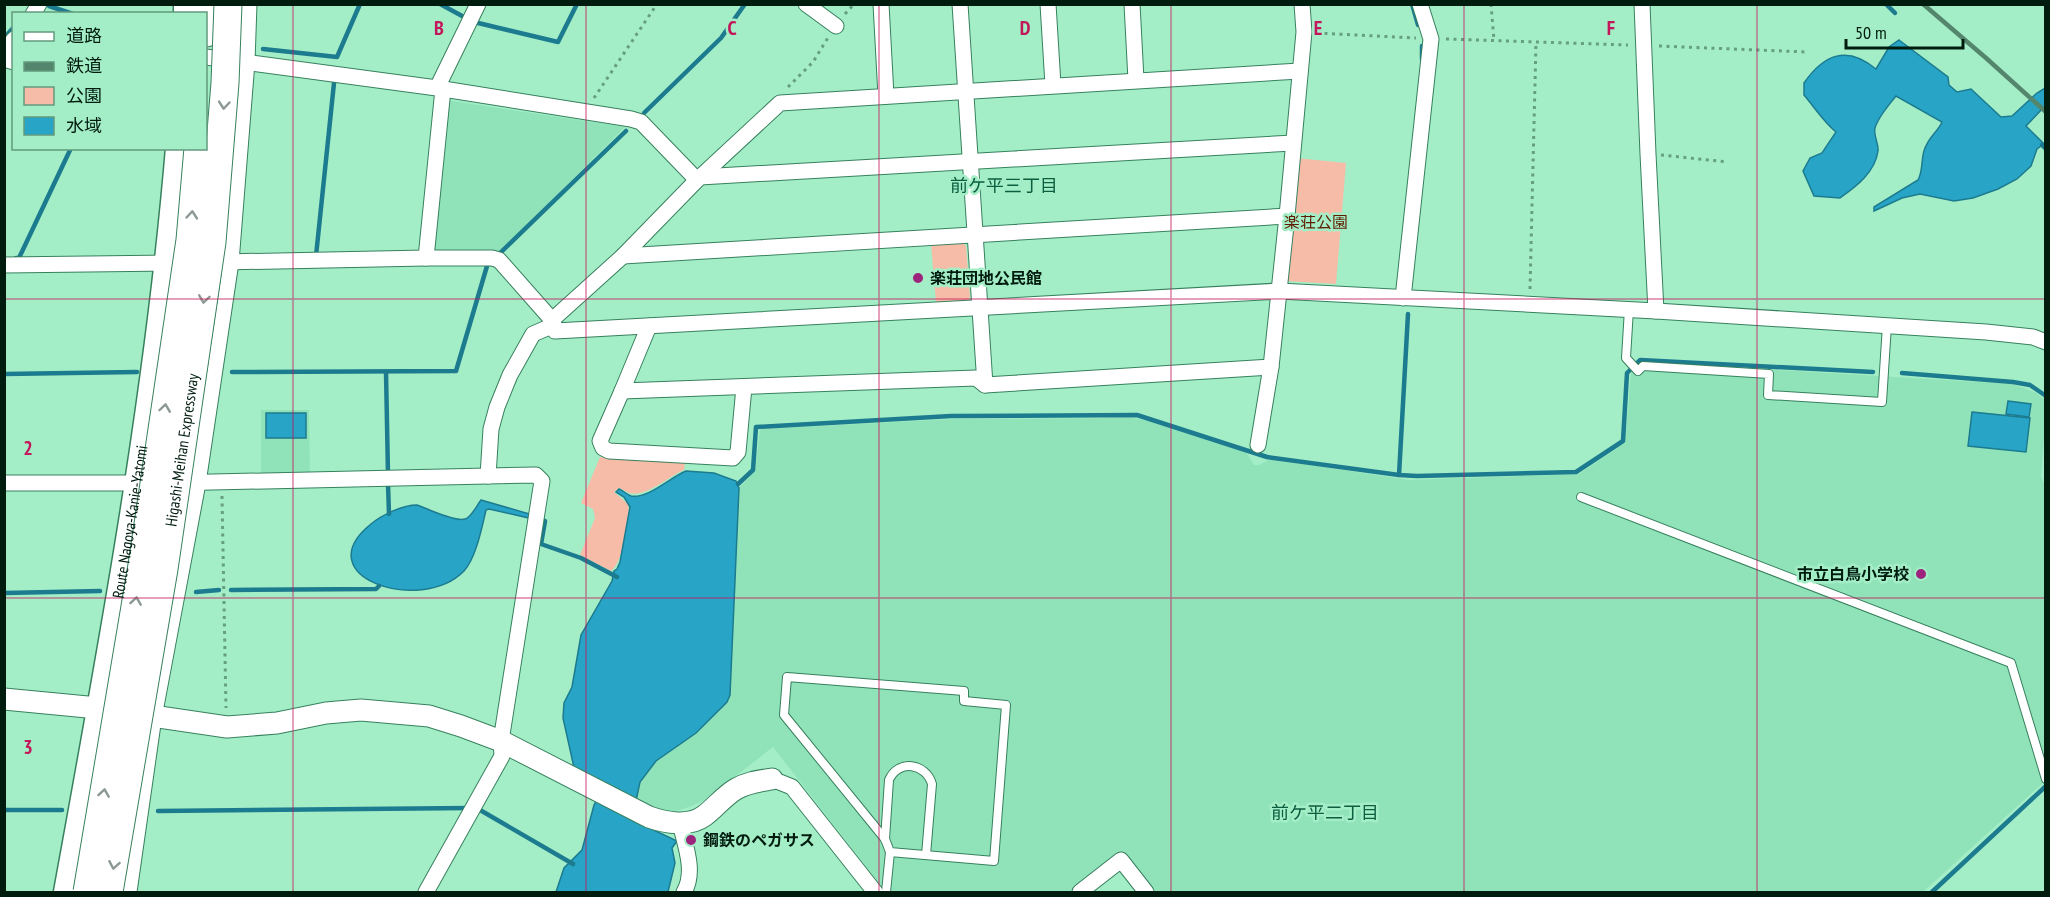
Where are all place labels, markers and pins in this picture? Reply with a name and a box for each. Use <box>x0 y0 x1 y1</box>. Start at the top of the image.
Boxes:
place label: 楽荘団地公民館 <box>930 268 1042 288</box>
marker: 楽荘団地公民館 <box>911 271 925 285</box>
place label: 市立白鳥小学校 <box>1797 564 1909 584</box>
marker: 市立白鳥小学校 <box>1914 567 1928 581</box>
place label: 鋼鉄のペガサス <box>703 830 815 850</box>
marker: 鋼鉄のペガサス <box>684 833 698 847</box>

